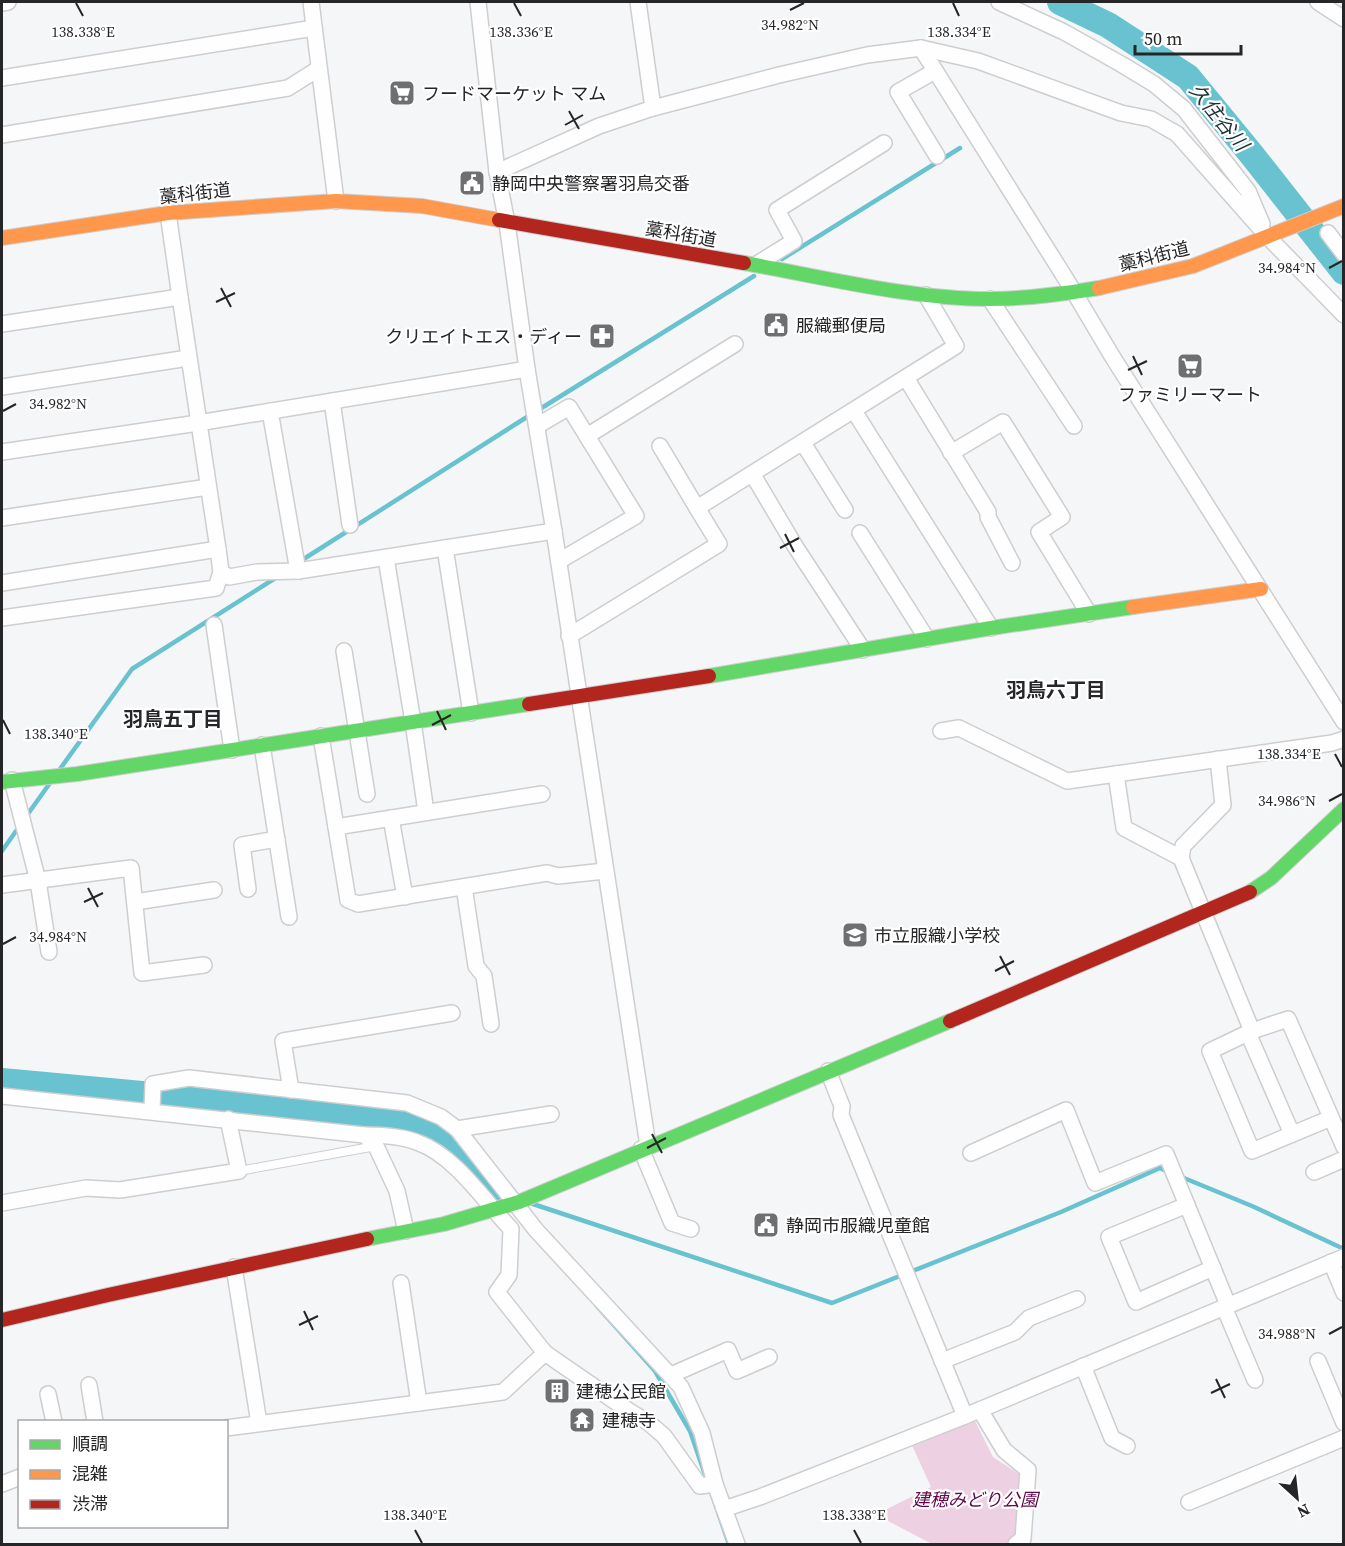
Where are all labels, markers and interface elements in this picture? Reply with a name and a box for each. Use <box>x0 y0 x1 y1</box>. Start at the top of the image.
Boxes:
text: 34.982°N <box>761 14 819 35</box>
scale bar <box>1135 18 1242 56</box>
text: 138.338°E <box>51 21 115 42</box>
text: 138.336°E <box>489 21 553 42</box>
text: 138.334°E <box>927 21 991 42</box>
text: 50 m <box>1144 26 1182 51</box>
water label: 久住谷川 <box>1183 77 1256 158</box>
supermarket icon: フードマーケット マム <box>387 78 417 108</box>
place label: フードマーケット マム <box>422 81 606 106</box>
public building icon: 静岡中央警察署羽鳥交番 <box>457 168 487 198</box>
place label: 静岡中央警察署羽鳥交番 <box>492 171 690 196</box>
street label: 藁科街道 <box>158 177 232 209</box>
street label: 藁科街道 <box>643 215 719 253</box>
street label: 藁科街道 <box>1116 235 1192 277</box>
text: 34.984°N <box>1258 257 1316 278</box>
public building icon: 服織郵便局 <box>761 310 791 340</box>
place label: 服織郵便局 <box>796 313 886 338</box>
pharmacy icon: クリエイトエス・ディー <box>587 321 617 351</box>
place label: クリエイトエス・ディー <box>385 324 582 349</box>
supermarket icon: ファミリーマート <box>1175 351 1205 381</box>
place label: ファミリーマート <box>1118 382 1262 407</box>
text: 34.982°N <box>29 393 87 414</box>
district label: 羽鳥六丁目 <box>1006 676 1106 704</box>
district label: 羽鳥五丁目 <box>123 705 223 733</box>
text: 138.340°E <box>24 723 88 744</box>
text: 138.334°E <box>1257 743 1321 764</box>
text: 34.986°N <box>1258 790 1316 811</box>
school or university icon: 市立服織小学校 <box>840 920 870 950</box>
place label: 市立服織小学校 <box>874 923 1000 948</box>
text: 34.984°N <box>29 926 87 947</box>
public building icon: 静岡市服織児童館 <box>751 1210 781 1240</box>
place label: 静岡市服織児童館 <box>786 1213 930 1238</box>
text: 34.988°N <box>1258 1323 1316 1344</box>
building icon: 建穂公民館 <box>542 1376 572 1406</box>
place label: 建穂公民館 <box>576 1379 666 1404</box>
temple icon: 建穂寺 <box>567 1405 597 1435</box>
place label: 建穂寺 <box>602 1408 656 1433</box>
legend <box>18 1420 228 1528</box>
text: 順調 <box>72 1431 108 1456</box>
text: 混雑 <box>72 1461 108 1486</box>
north arrow <box>1267 1468 1327 1528</box>
park label: 建穂みどり公園 <box>912 1487 1041 1512</box>
text: 渋滞 <box>72 1491 108 1516</box>
text: N <box>1293 1499 1314 1524</box>
text: 138.340°E <box>383 1504 447 1525</box>
text: 138.338°E <box>822 1504 886 1525</box>

